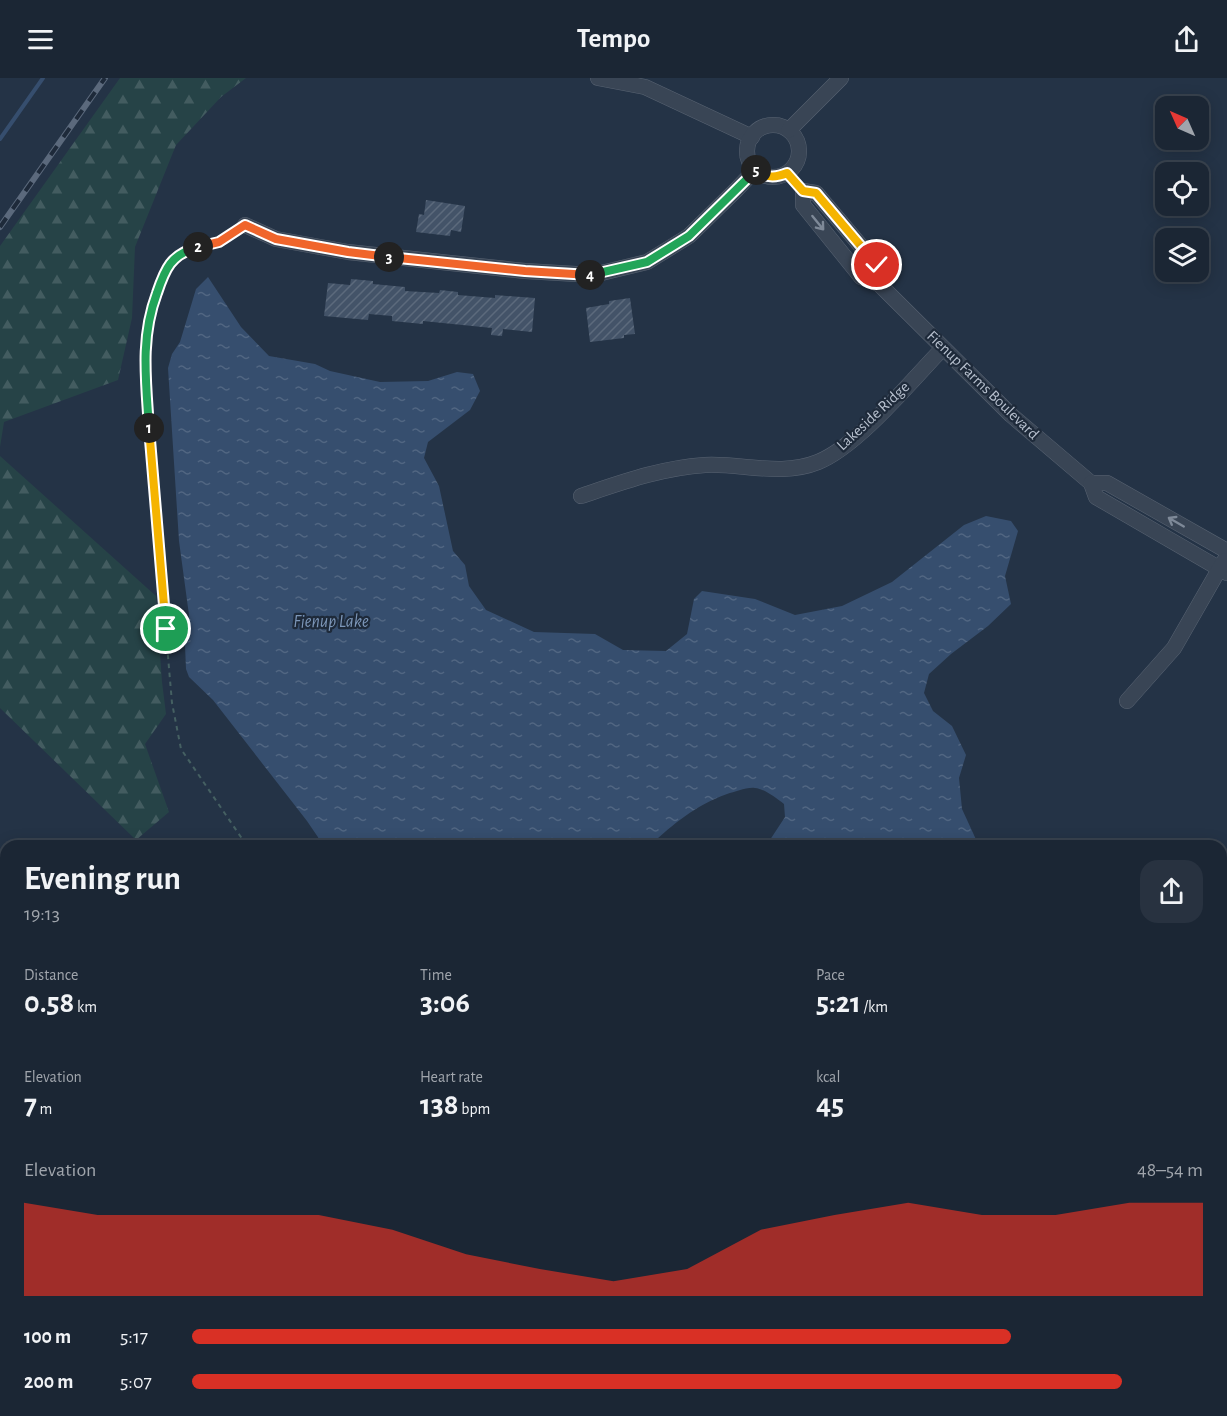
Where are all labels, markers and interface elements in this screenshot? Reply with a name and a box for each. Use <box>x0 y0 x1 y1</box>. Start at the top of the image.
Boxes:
icon: menu <box>24 23 57 56</box>
icon: share <box>1170 23 1203 56</box>
text: Tempo <box>577 25 650 52</box>
north arrow <box>1155 96 1209 150</box>
map controls <box>1155 96 1209 282</box>
pin: 5 <box>741 155 771 185</box>
text: 5 <box>753 162 759 178</box>
button: locate <box>1155 162 1209 216</box>
one-way arrow <box>811 215 825 230</box>
button: layers <box>1155 228 1209 282</box>
pin: 2 <box>183 232 213 262</box>
text: 2 <box>194 239 202 255</box>
pin <box>851 239 902 290</box>
pin: 3 <box>374 242 404 272</box>
icon: check <box>860 248 893 281</box>
text: 3 <box>386 249 392 265</box>
pin: 4 <box>575 260 605 290</box>
text: 4 <box>586 267 594 283</box>
street label: Fienup Farms Boulevard <box>924 328 1042 442</box>
street label: Lakeside Ridge <box>834 379 912 453</box>
pin: 1 <box>134 413 164 443</box>
text: 1 <box>146 420 152 436</box>
one-way arrow <box>1168 516 1185 528</box>
pin <box>140 603 191 654</box>
icon: arrive <box>149 612 182 645</box>
water label: Fienup Lake <box>293 613 369 631</box>
button: share <box>1140 860 1203 923</box>
text: Evening run <box>24 863 181 896</box>
text: 19:13 <box>24 904 60 924</box>
text: Distance <box>24 967 78 983</box>
text: Time <box>420 967 452 983</box>
text: Pace <box>816 967 845 983</box>
text: 0.58 <box>24 988 74 1018</box>
text: 3:06 <box>420 988 470 1018</box>
text: 5:21 <box>816 988 861 1018</box>
text: km <box>74 999 97 1015</box>
text: /km <box>861 999 888 1015</box>
text: Elevation <box>24 1069 82 1085</box>
text: Heart rate <box>420 1069 483 1085</box>
text: kcal <box>816 1069 840 1085</box>
text: 7 <box>24 1090 37 1120</box>
text: 138 <box>420 1090 459 1120</box>
text: 45 <box>816 1090 844 1120</box>
text: m <box>37 1101 52 1117</box>
text: bpm <box>459 1101 490 1117</box>
text: Elevation <box>24 1160 96 1180</box>
text: 48–54 m <box>1137 1160 1203 1180</box>
text: 100 m <box>24 1327 71 1347</box>
text: 5:17 <box>120 1327 148 1347</box>
text: 200 m <box>24 1372 73 1392</box>
text: 5:07 <box>120 1372 152 1392</box>

